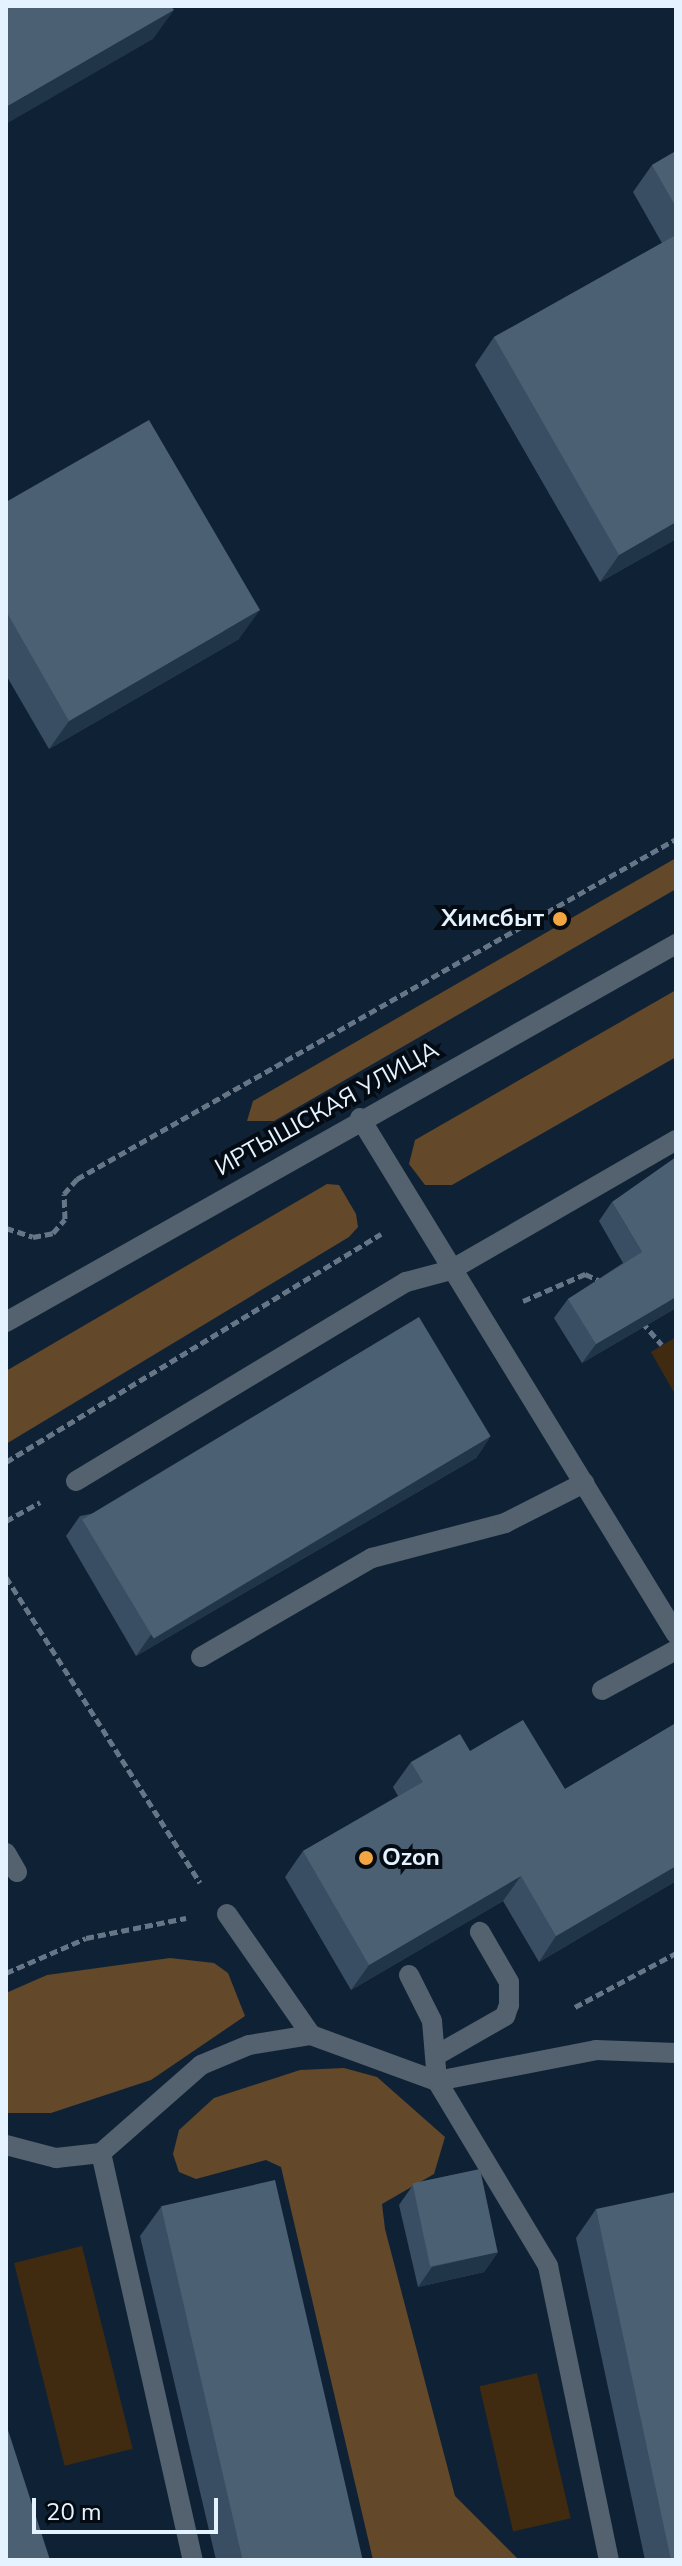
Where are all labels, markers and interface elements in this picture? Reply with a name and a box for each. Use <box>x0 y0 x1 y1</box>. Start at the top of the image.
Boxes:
place label: Химсбыт <box>441 905 544 933</box>
marker: Химсбыт <box>551 910 569 928</box>
street label: ИРТЫШСКАЯ УЛИЦА <box>210 1036 444 1182</box>
place label: Ozon <box>382 1844 440 1872</box>
marker: Ozon <box>357 1849 375 1867</box>
scale bar <box>36 2482 222 2532</box>
text: 20 m <box>46 2496 102 2528</box>

